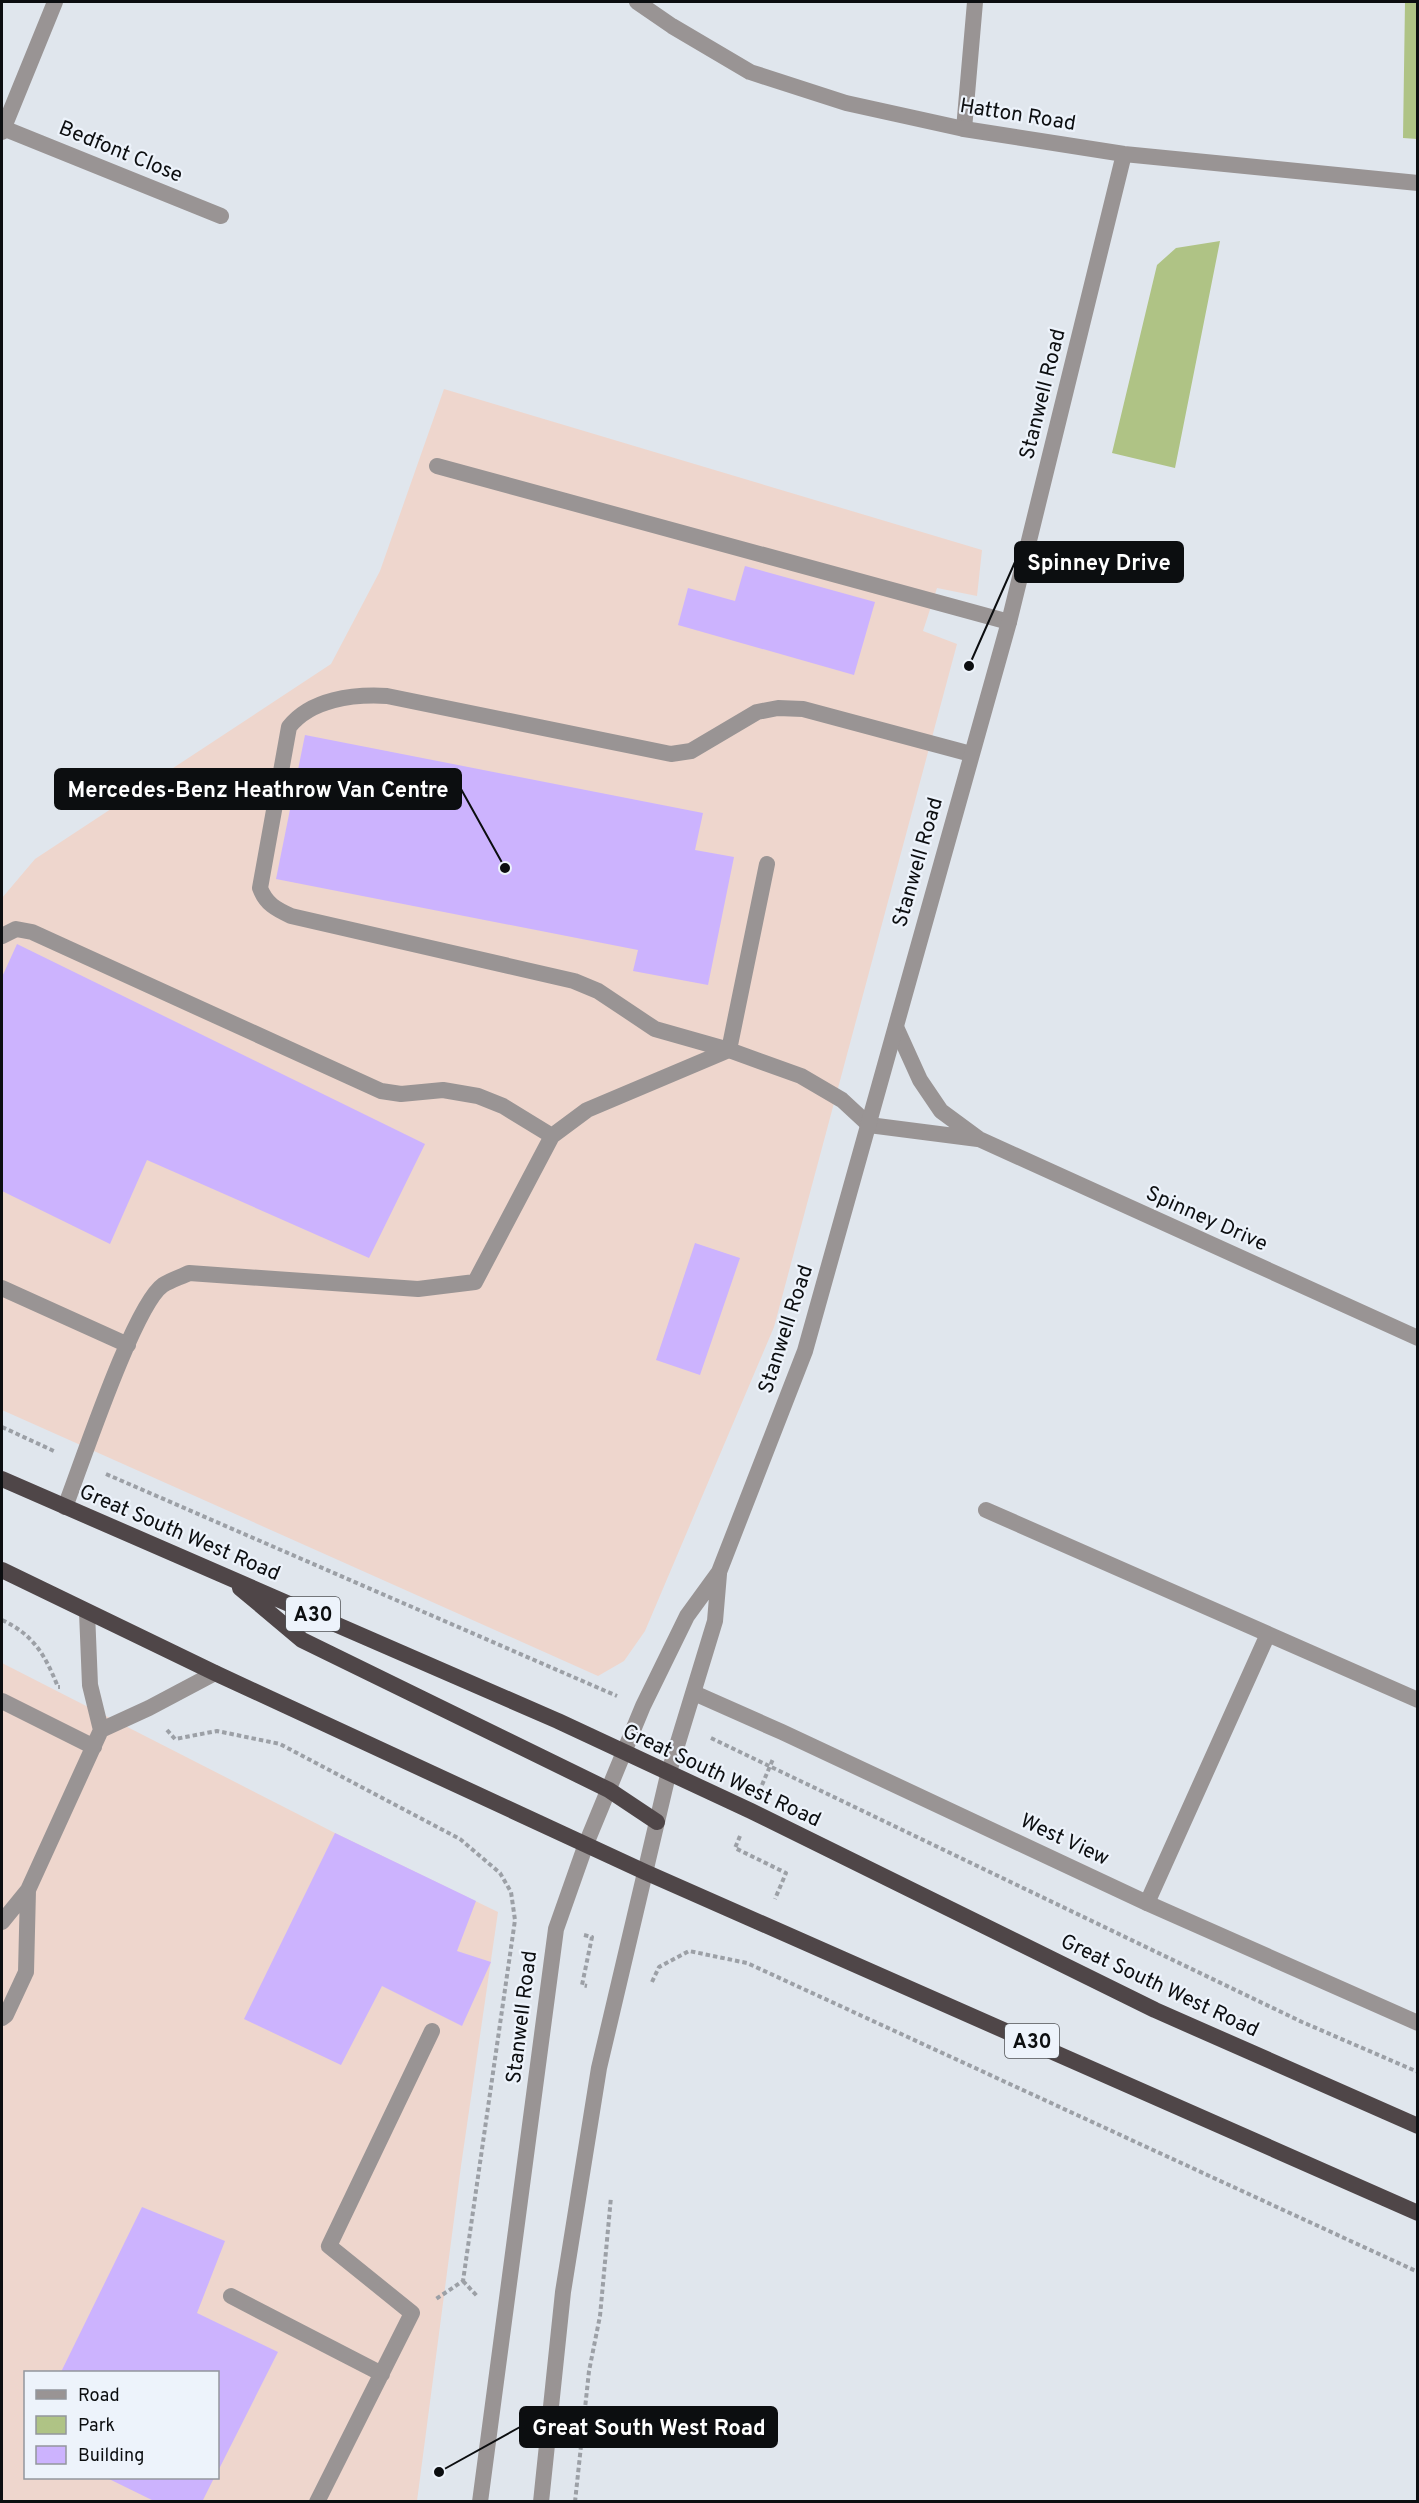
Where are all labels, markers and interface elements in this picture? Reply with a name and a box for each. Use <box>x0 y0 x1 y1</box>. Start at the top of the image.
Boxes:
street label: Hatton Road <box>958 93 1078 138</box>
street label: Bedfont Close <box>54 115 186 190</box>
street label: Stanwell Road <box>1014 326 1073 462</box>
callout: Spinney Drive <box>1015 542 1183 582</box>
text: Spinney Drive <box>1027 551 1171 578</box>
callout: Mercedes-Benz Heathrow Van Centre <box>55 769 461 809</box>
text: Mercedes-Benz Heathrow Van Centre <box>68 778 449 805</box>
street label: Stanwell Road <box>887 794 950 930</box>
street label: Spinney Drive <box>1141 1180 1272 1258</box>
street label: Stanwell Road <box>753 1262 820 1397</box>
street label: Great South West Road <box>75 1479 284 1588</box>
road number: A30 <box>286 1597 340 1631</box>
street label: Great South West Road <box>618 1718 825 1834</box>
street label: West View <box>1016 1808 1113 1873</box>
street label: Great South West Road <box>1056 1928 1263 2044</box>
street label: Stanwell Road <box>501 1949 544 2085</box>
road number: A30 <box>1005 2024 1059 2058</box>
legend <box>24 2371 219 2479</box>
text: Road <box>78 2385 120 2408</box>
callout: Great South West Road <box>520 2407 777 2447</box>
text: Park <box>78 2415 115 2438</box>
text: Great South West Road <box>532 2416 766 2443</box>
text: Building <box>78 2445 144 2468</box>

